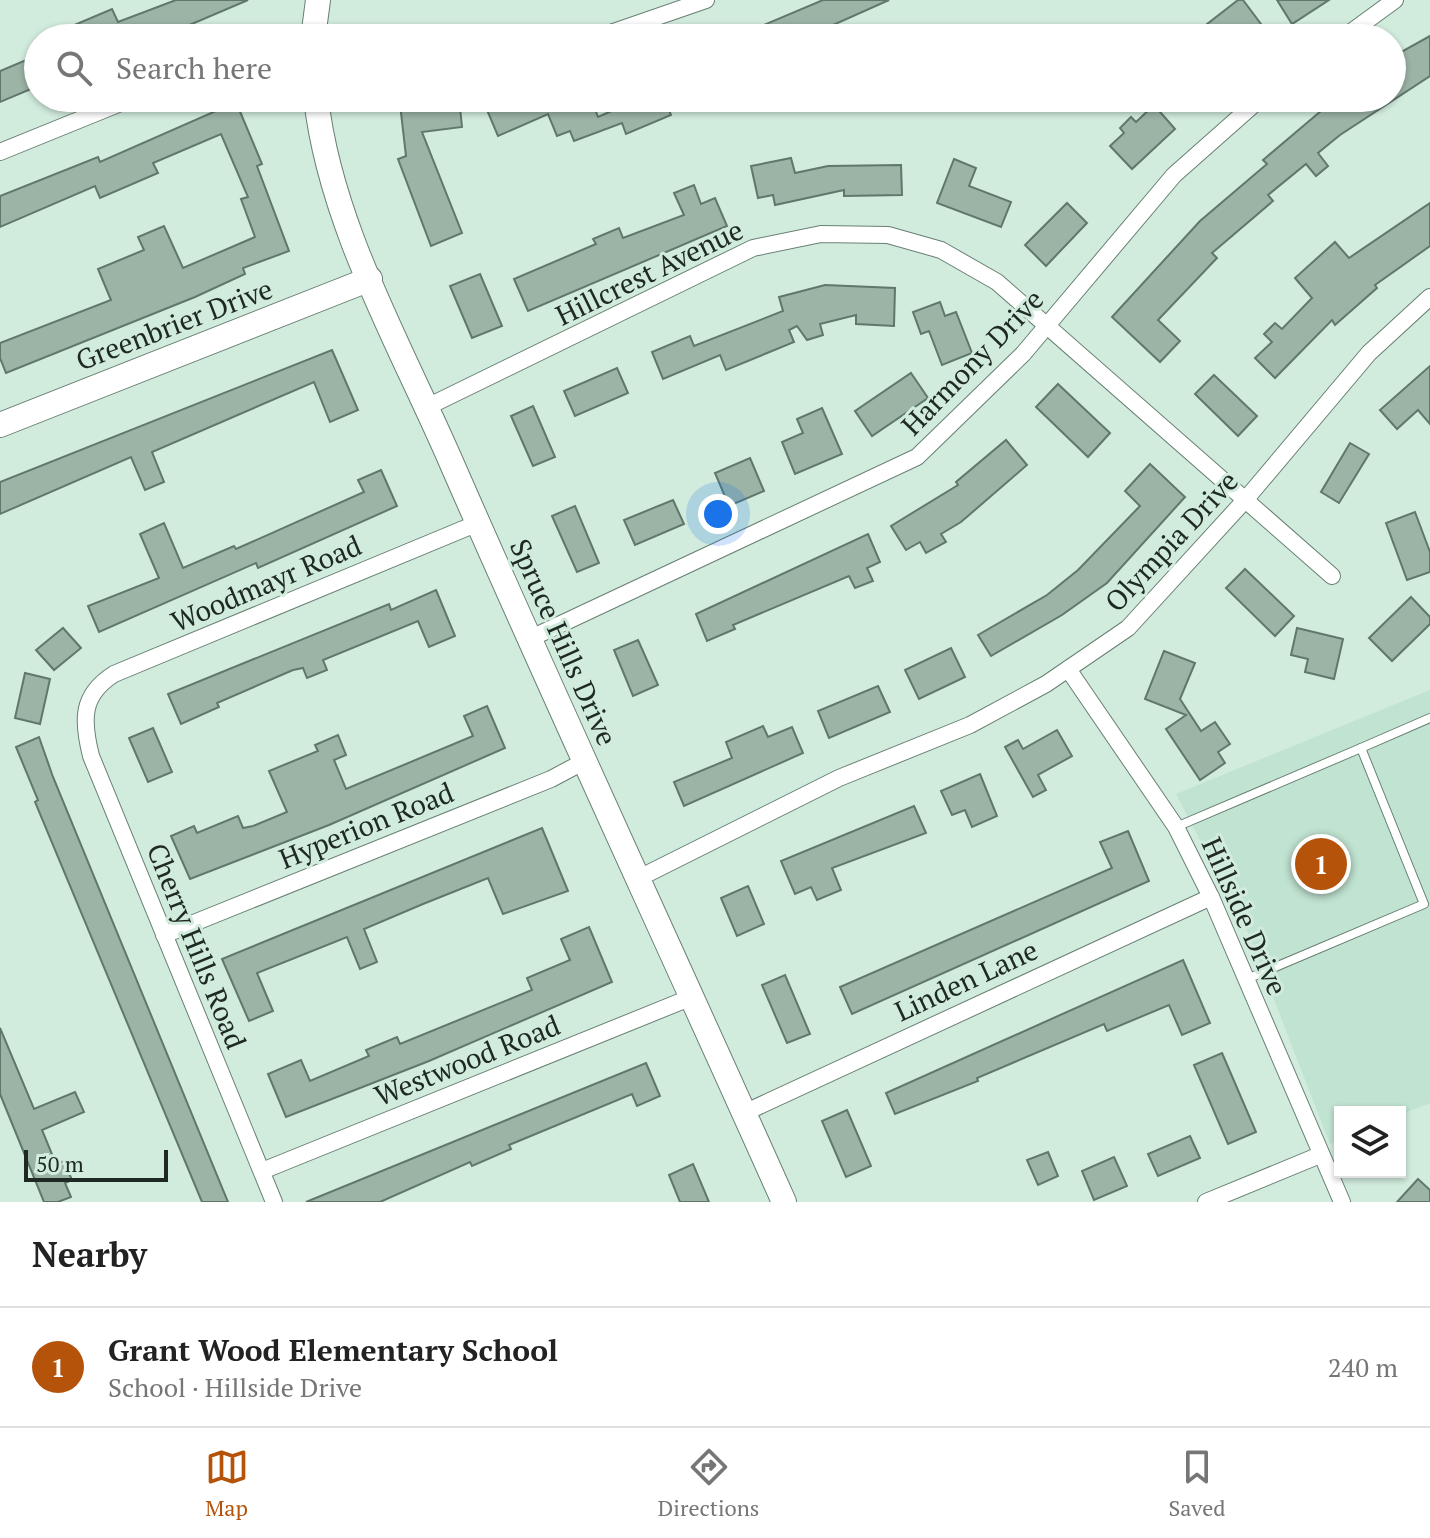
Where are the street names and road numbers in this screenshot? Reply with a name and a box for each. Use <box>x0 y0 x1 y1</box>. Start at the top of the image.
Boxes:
street label: Hillcrest Avenue <box>549 211 749 333</box>
street label: Greenbrier Drive <box>70 270 278 378</box>
street label: Harmony Drive <box>893 281 1051 443</box>
street label: Olympia Drive <box>1096 463 1246 619</box>
street label: Woodmayr Road <box>165 526 367 640</box>
street label: Spruce Hills Drive <box>502 533 626 751</box>
street label: Hyperion Road <box>273 773 459 877</box>
street label: Hillside Drive <box>1194 831 1296 1001</box>
street label: Cherry Hills Road <box>139 838 255 1054</box>
street label: Linden Lane <box>889 931 1043 1029</box>
street label: Westwood Road <box>369 1006 565 1114</box>

